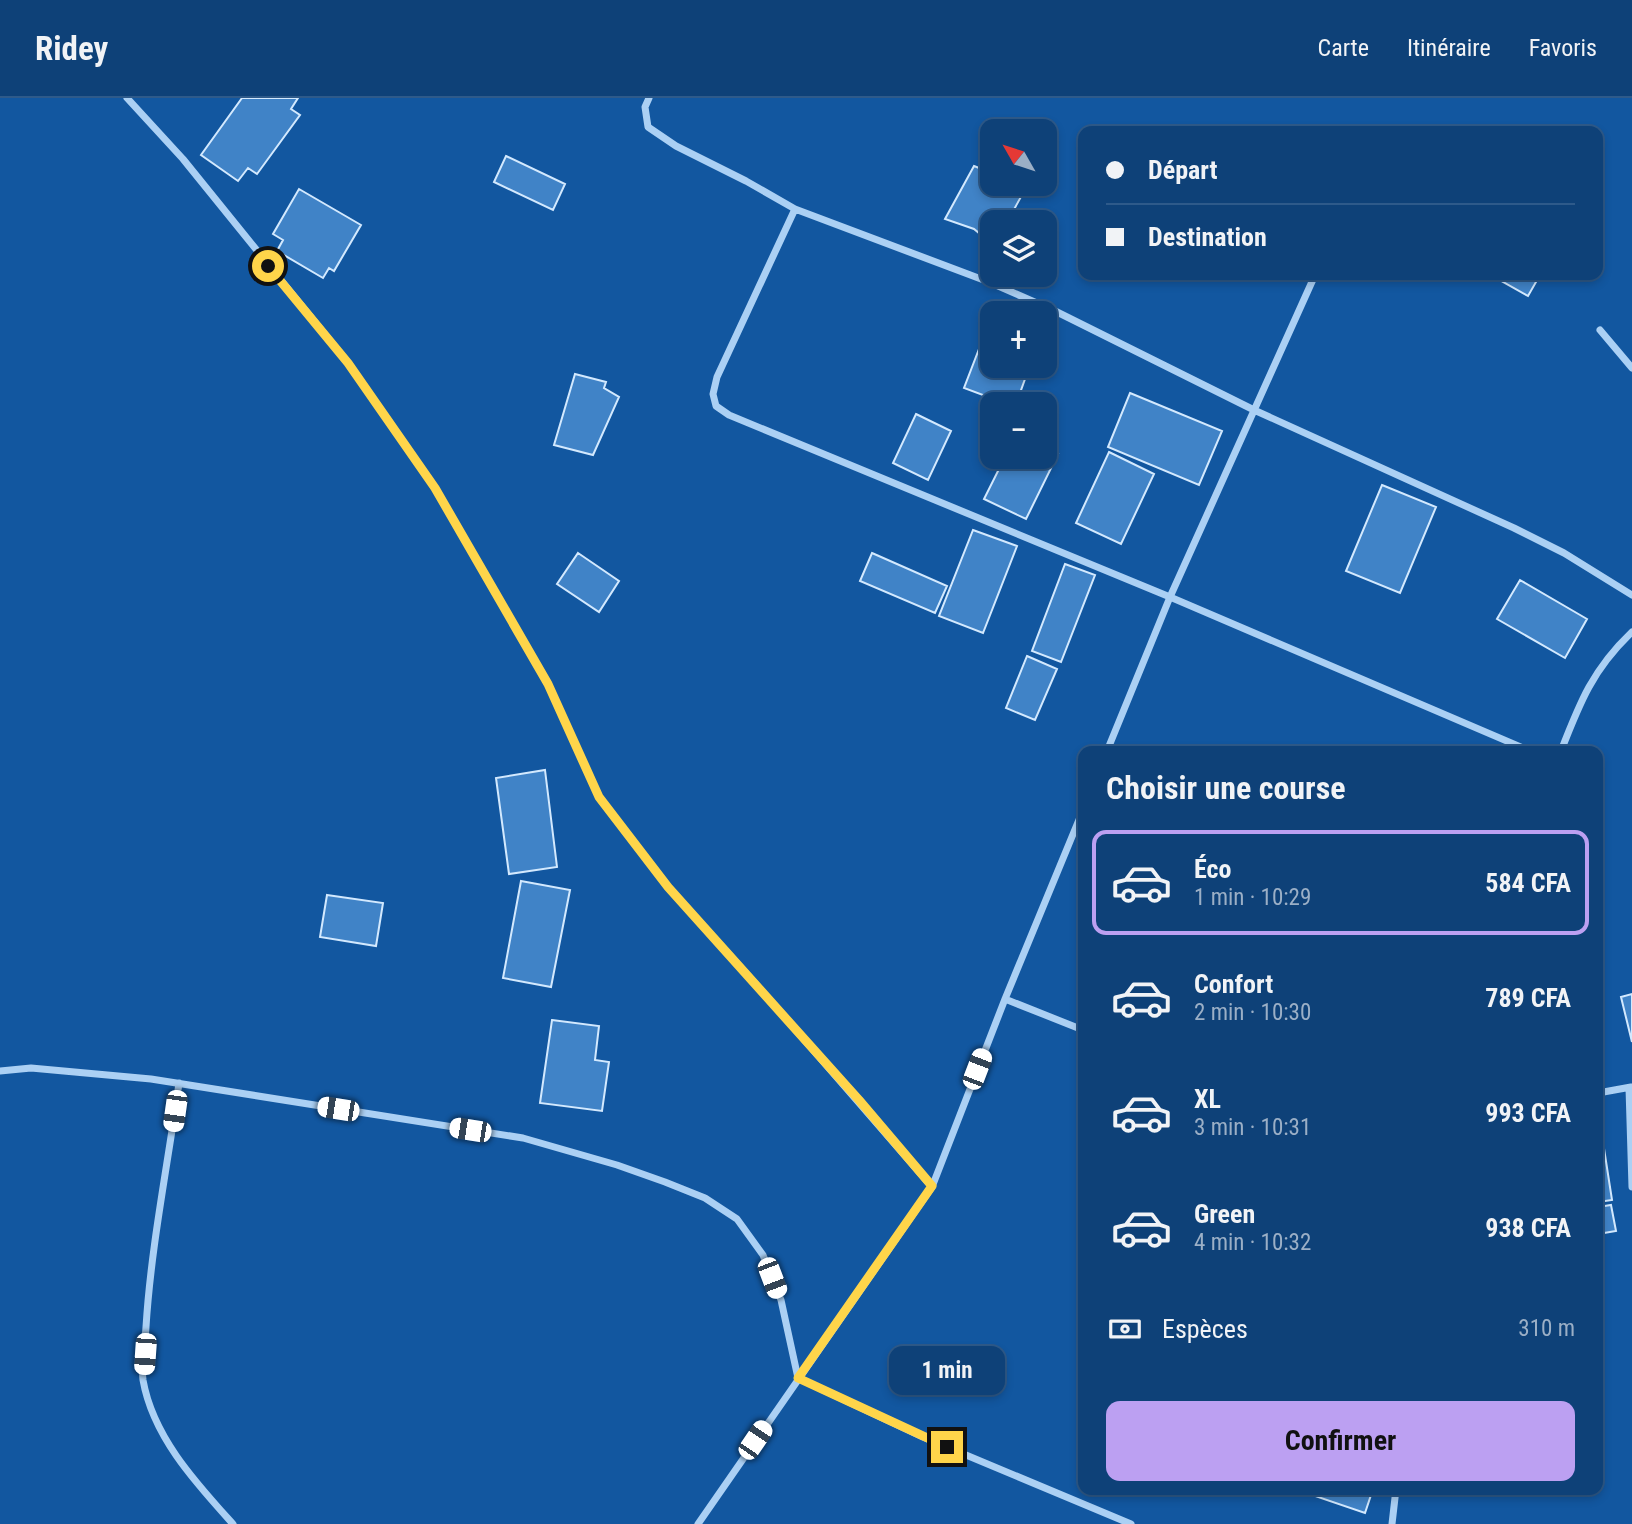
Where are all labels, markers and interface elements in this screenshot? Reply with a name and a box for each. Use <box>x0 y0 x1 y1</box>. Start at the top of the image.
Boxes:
text: Ridey <box>35 29 108 68</box>
text: Carte <box>1318 34 1369 62</box>
text: Itinéraire <box>1407 34 1491 62</box>
text: Favoris <box>1529 34 1597 62</box>
north arrow <box>980 119 1057 196</box>
map controls <box>980 119 1057 469</box>
text: Départ <box>1148 155 1217 185</box>
button: layers <box>980 210 1057 287</box>
text: Destination <box>1148 222 1267 252</box>
route start <box>252 250 284 282</box>
button: + <box>980 301 1057 378</box>
button: − <box>980 392 1057 469</box>
text: Choisir une course <box>1106 769 1346 807</box>
icon: car <box>1110 851 1173 914</box>
text: Éco <box>1194 854 1231 884</box>
text: 584 CFA <box>1485 868 1571 898</box>
text: 1 min · 10:29 <box>1194 884 1311 911</box>
icon: car <box>1110 966 1173 1029</box>
text: Confort <box>1194 969 1273 999</box>
text: 789 CFA <box>1485 983 1571 1013</box>
text: 2 min · 10:30 <box>1194 999 1311 1026</box>
car <box>960 1046 995 1092</box>
icon: car <box>1110 1081 1173 1144</box>
text: XL <box>1194 1084 1221 1114</box>
car <box>162 1089 189 1133</box>
car <box>316 1095 361 1123</box>
text: 993 CFA <box>1485 1098 1571 1128</box>
text: 3 min · 10:31 <box>1194 1114 1311 1141</box>
car <box>448 1116 493 1144</box>
icon: car <box>1110 1196 1173 1259</box>
text: Green <box>1194 1199 1255 1229</box>
text: 938 CFA <box>1485 1213 1571 1243</box>
text: 4 min · 10:32 <box>1194 1229 1311 1256</box>
car <box>755 1255 790 1301</box>
icon: cash <box>1106 1310 1144 1348</box>
text: Espèces <box>1162 1314 1248 1344</box>
text: 310 m <box>1518 1315 1575 1342</box>
car <box>134 1332 157 1376</box>
callout: 1 min <box>889 1346 1005 1394</box>
text: 1 min <box>921 1357 973 1384</box>
button: Confirmer <box>1106 1401 1575 1481</box>
car <box>735 1417 776 1463</box>
route end <box>931 1431 963 1463</box>

